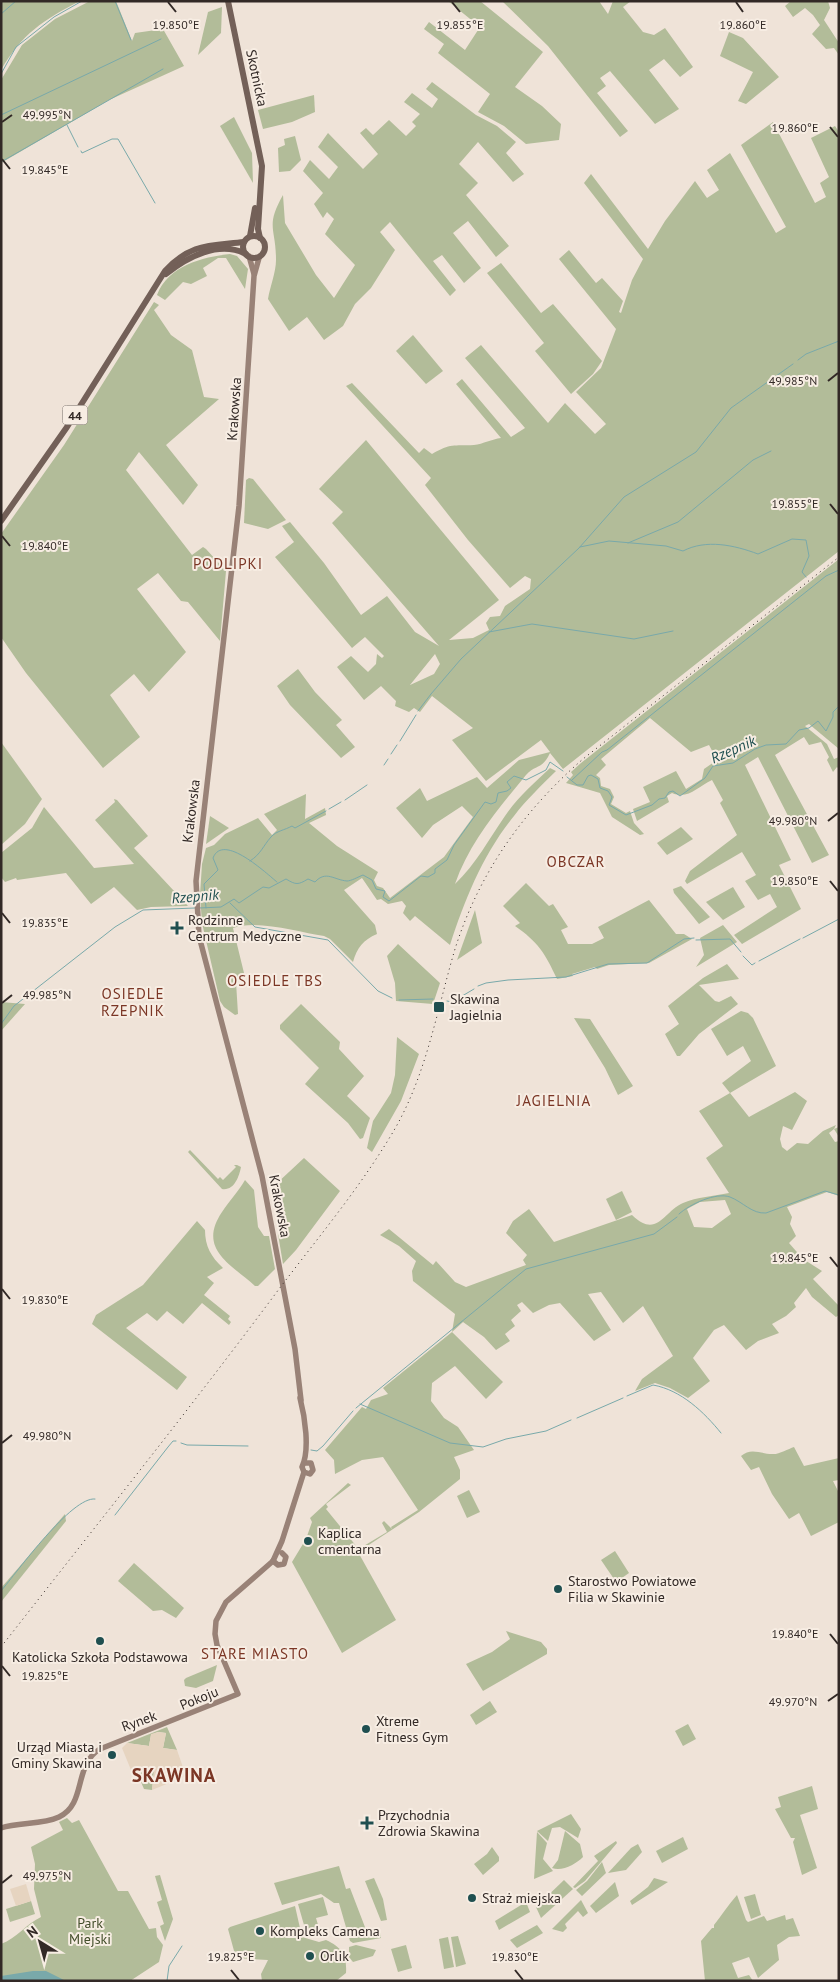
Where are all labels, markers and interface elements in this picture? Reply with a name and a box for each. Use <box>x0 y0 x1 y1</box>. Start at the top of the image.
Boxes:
text: 19.850°E <box>153 17 199 32</box>
text: 19.855°E <box>437 17 483 32</box>
text: 19.860°E <box>720 17 766 32</box>
street label: Skotnicka <box>242 48 272 108</box>
text: 49.995°N <box>23 107 71 122</box>
text: 19.860°E <box>772 120 818 135</box>
text: 19.845°E <box>22 162 68 177</box>
text: 49.985°N <box>769 373 817 388</box>
street label: Krakowska <box>223 377 245 441</box>
road number: 44 <box>62 406 88 424</box>
text: 19.855°E <box>772 496 818 511</box>
text: 19.840°E <box>22 538 68 553</box>
district label: PODLIPKI <box>193 554 263 573</box>
water label: Rzepnik <box>707 730 760 767</box>
street label: Krakowska <box>178 778 204 844</box>
text: 49.980°N <box>769 813 817 828</box>
district label: OBCZAR <box>547 852 605 871</box>
text: 19.850°E <box>772 873 818 888</box>
water label: Rzepnik <box>171 884 221 908</box>
place label: Rodzinne Centrum Medyczne <box>188 911 302 945</box>
text: 19.835°E <box>22 915 68 930</box>
marker: Rodzinne Centrum Medyczne <box>170 921 184 935</box>
district label: OSIEDLE TBS <box>227 971 323 990</box>
district label: OSIEDLE RZEPNIK <box>101 984 165 1020</box>
text: 49.985°N <box>23 987 71 1002</box>
place label: Skawina Jagielnia <box>449 990 502 1024</box>
marker: Skawina Jagielnia <box>432 1000 446 1014</box>
district label: JAGIELNIA <box>516 1091 591 1110</box>
street label: Krakowska <box>265 1173 295 1239</box>
text: 19.845°E <box>772 1250 818 1265</box>
text: 19.830°E <box>22 1292 68 1307</box>
text: 49.980°N <box>23 1428 71 1443</box>
place label: Kaplica cmentarna <box>318 1524 382 1558</box>
marker: Kaplica cmentarna <box>302 1535 314 1547</box>
place label: Starostwo Powiatowe Filia w Skawinie <box>568 1572 696 1606</box>
marker: Starostwo Powiatowe Filia w Skawinie <box>552 1583 564 1595</box>
text: 19.840°E <box>772 1626 818 1641</box>
marker: Katolicka Szkoła Podstawowa <box>94 1635 106 1647</box>
district label: STARE MIASTO <box>201 1644 309 1663</box>
place label: Katolicka Szkoła Podstawowa <box>12 1648 188 1666</box>
text: 19.825°E <box>22 1668 68 1683</box>
street label: Pokoju <box>177 1682 221 1714</box>
text: 49.970°N <box>769 1694 817 1709</box>
street label: Rynek <box>119 1706 159 1736</box>
place label: Xtreme Fitness Gym <box>376 1712 449 1746</box>
marker: Xtreme Fitness Gym <box>360 1723 372 1735</box>
place label: Urząd Miasta i Gminy Skawina <box>11 1738 102 1772</box>
marker: Urząd Miasta i Gminy Skawina <box>106 1749 118 1761</box>
district label: SKAWINA <box>132 1763 216 1787</box>
place label: Przychodnia Zdrowia Skawina <box>378 1806 480 1840</box>
marker: Przychodnia Zdrowia Skawina <box>360 1816 374 1830</box>
text: 49.975°N <box>23 1868 71 1883</box>
place label: Straż miejska <box>482 1889 561 1907</box>
marker: Straż miejska <box>466 1892 478 1904</box>
park label: Park Miejski <box>69 1914 111 1948</box>
north arrow <box>15 1917 65 1967</box>
text: N <box>23 1922 41 1942</box>
place label: Kompleks Camena <box>270 1922 380 1940</box>
marker: Kompleks Camena <box>254 1925 266 1937</box>
place label: Orlik <box>320 1947 349 1965</box>
text: 19.825°E <box>208 1949 254 1964</box>
text: 19.830°E <box>492 1949 538 1964</box>
marker: Orlik <box>304 1950 316 1962</box>

